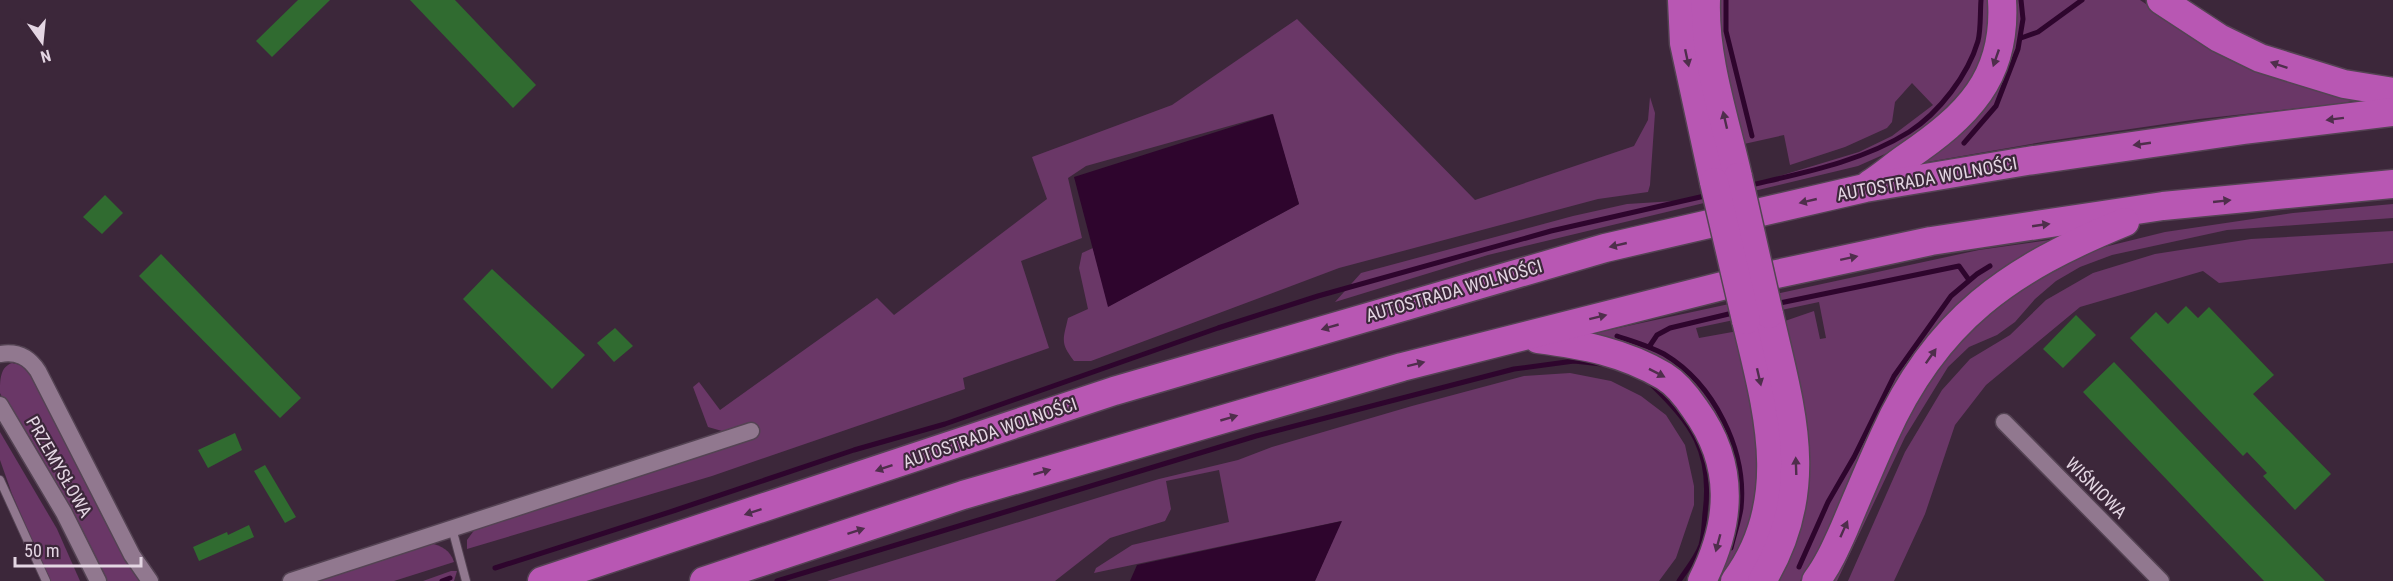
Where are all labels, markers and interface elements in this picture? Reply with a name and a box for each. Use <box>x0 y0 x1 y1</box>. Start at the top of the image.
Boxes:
north arrow <box>12 12 72 72</box>
text: N <box>39 46 53 66</box>
one-way arrow <box>1683 49 1692 68</box>
one-way arrow <box>1990 49 2000 67</box>
one-way arrow <box>2270 59 2288 69</box>
one-way arrow <box>1720 110 1729 129</box>
one-way arrow <box>2325 115 2344 124</box>
one-way arrow <box>2132 140 2151 149</box>
street label: AUTOSTRADA WOLNOŚCI <box>1835 152 2019 205</box>
one-way arrow <box>1799 196 1817 206</box>
one-way arrow <box>2212 196 2231 206</box>
one-way arrow <box>2031 220 2050 229</box>
one-way arrow <box>1609 240 1627 250</box>
one-way arrow <box>1840 253 1859 262</box>
street label: AUTOSTRADA WOLNOŚCI <box>1363 255 1545 326</box>
one-way arrow <box>1589 312 1607 322</box>
one-way arrow <box>1321 323 1339 332</box>
one-way arrow <box>1925 348 1937 364</box>
one-way arrow <box>1407 358 1425 368</box>
one-way arrow <box>1649 368 1666 378</box>
one-way arrow <box>1755 368 1765 386</box>
street label: AUTOSTRADA WOLNOŚCI <box>900 393 1080 472</box>
street label: PRZEMYSŁOWA <box>22 413 97 521</box>
one-way arrow <box>1220 413 1238 422</box>
street label: WIŚNIOWA <box>2061 453 2132 523</box>
one-way arrow <box>1791 457 1801 476</box>
one-way arrow <box>875 464 893 474</box>
one-way arrow <box>1033 467 1051 476</box>
one-way arrow <box>744 508 762 517</box>
one-way arrow <box>1839 521 1848 538</box>
one-way arrow <box>847 525 865 535</box>
scale bar <box>15 530 141 568</box>
one-way arrow <box>1713 534 1722 552</box>
text: 50 m <box>24 540 59 561</box>

